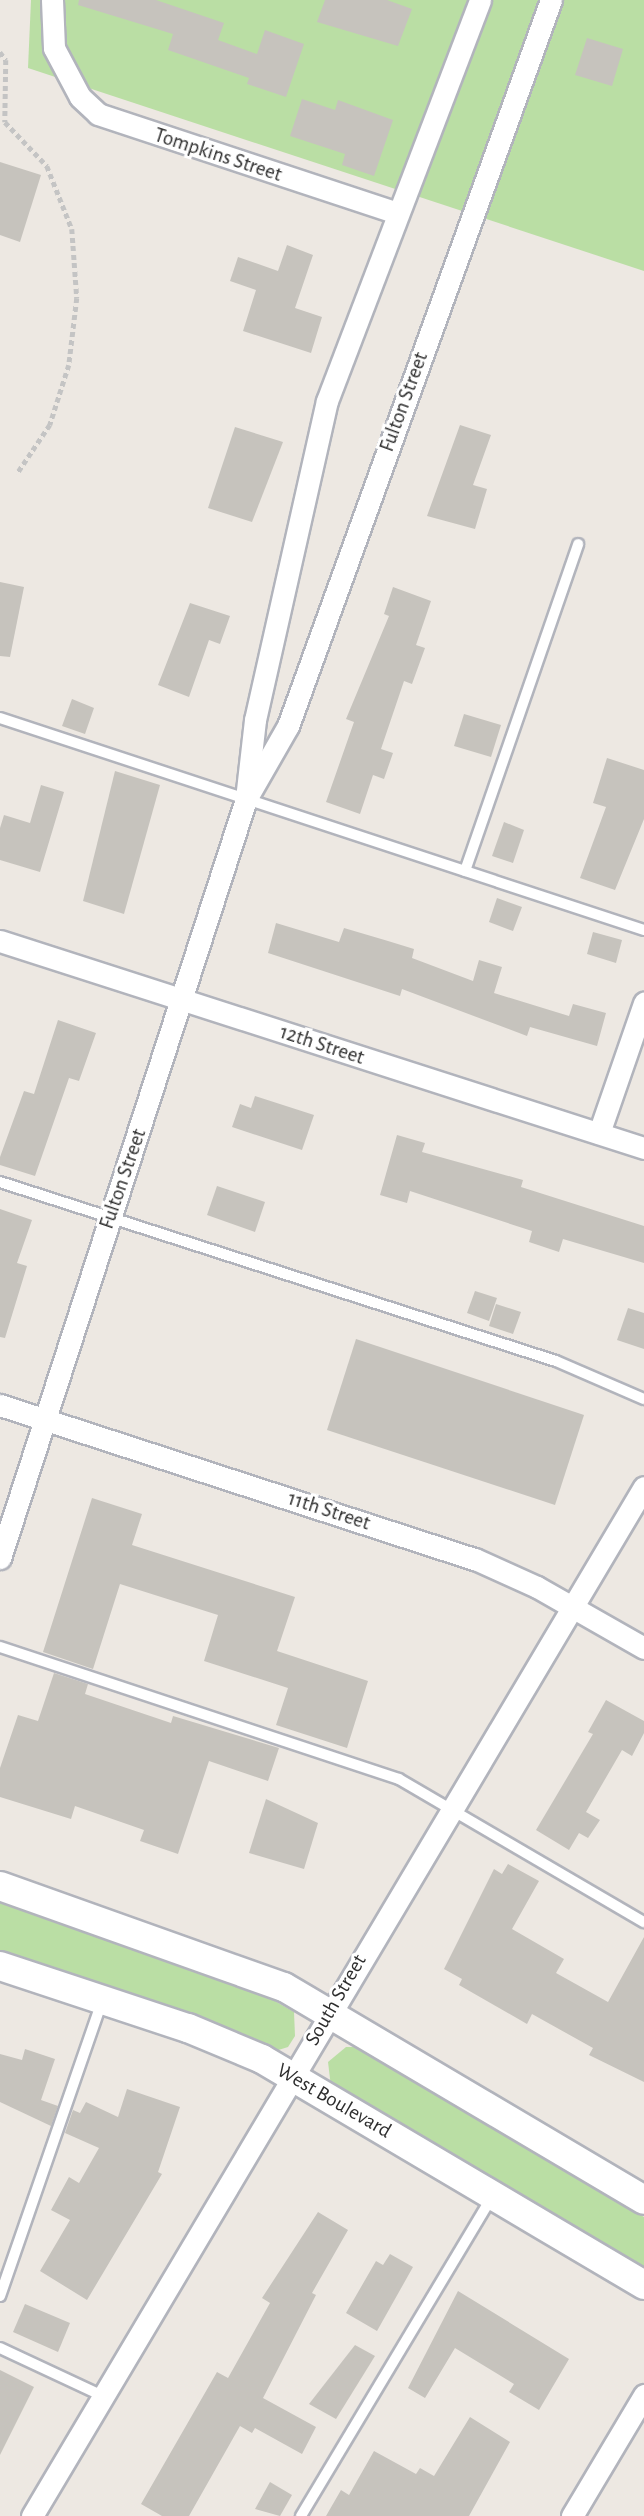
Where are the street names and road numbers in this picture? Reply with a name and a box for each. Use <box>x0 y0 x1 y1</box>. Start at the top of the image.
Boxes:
street label: Tompkins Street <box>151 123 285 187</box>
street label: Fulton Street <box>374 349 434 455</box>
street label: 12th Street <box>277 1020 367 1070</box>
street label: Fulton Street <box>94 1126 152 1232</box>
street label: 11th Street <box>285 1486 373 1536</box>
street label: South Street <box>300 1950 372 2050</box>
street label: West Boulevard <box>272 2058 396 2144</box>

